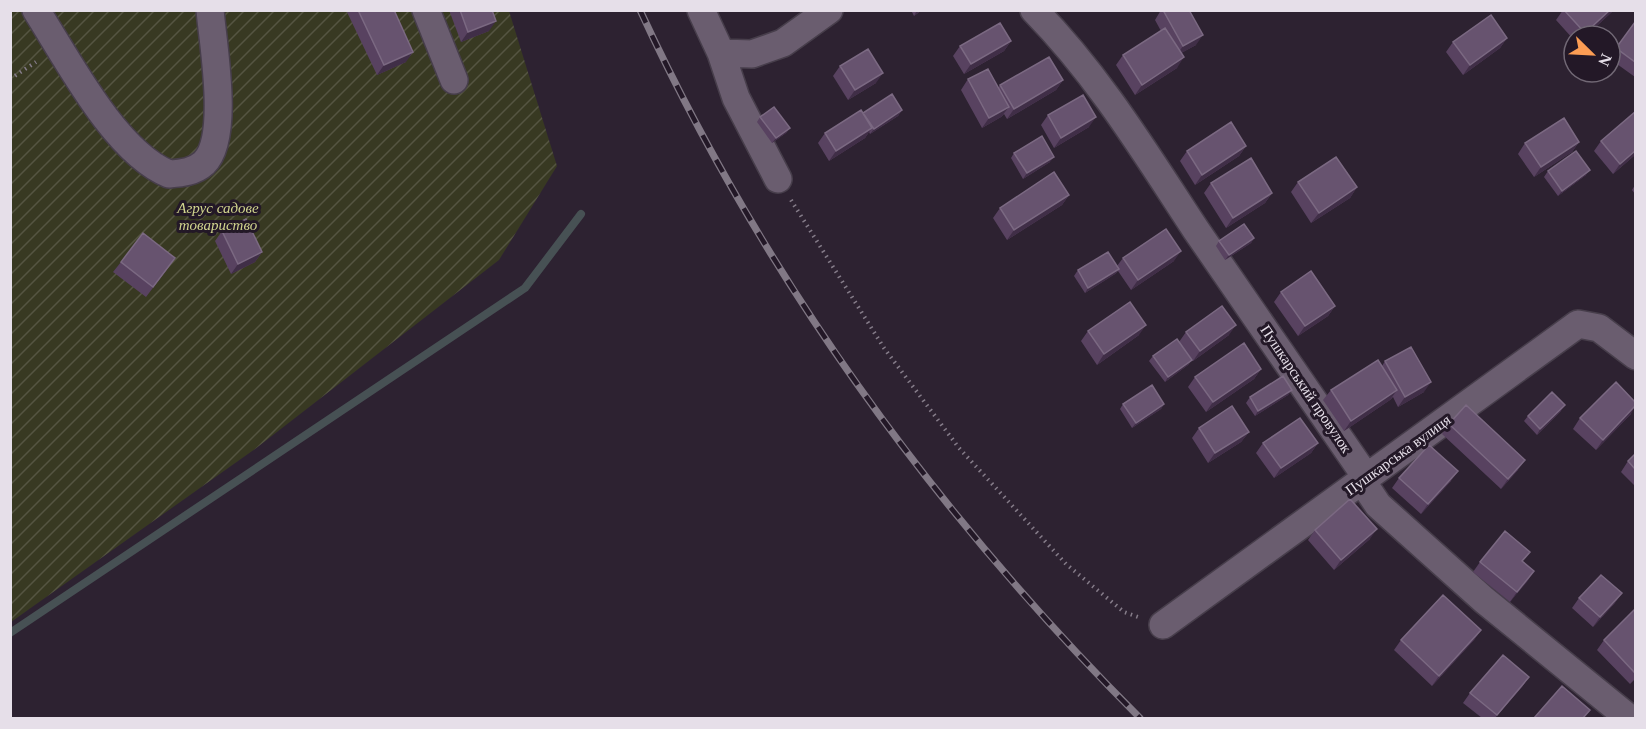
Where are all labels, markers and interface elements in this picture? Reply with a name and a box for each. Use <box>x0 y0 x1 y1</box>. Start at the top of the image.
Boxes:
north arrow <box>1562 24 1622 84</box>
text: N <box>1595 51 1615 69</box>
park label: Агрус садове товариство <box>176 200 259 233</box>
street label: Пушкарський провулок <box>1257 322 1355 456</box>
street label: Пушкарська вулиця <box>1342 411 1454 498</box>

